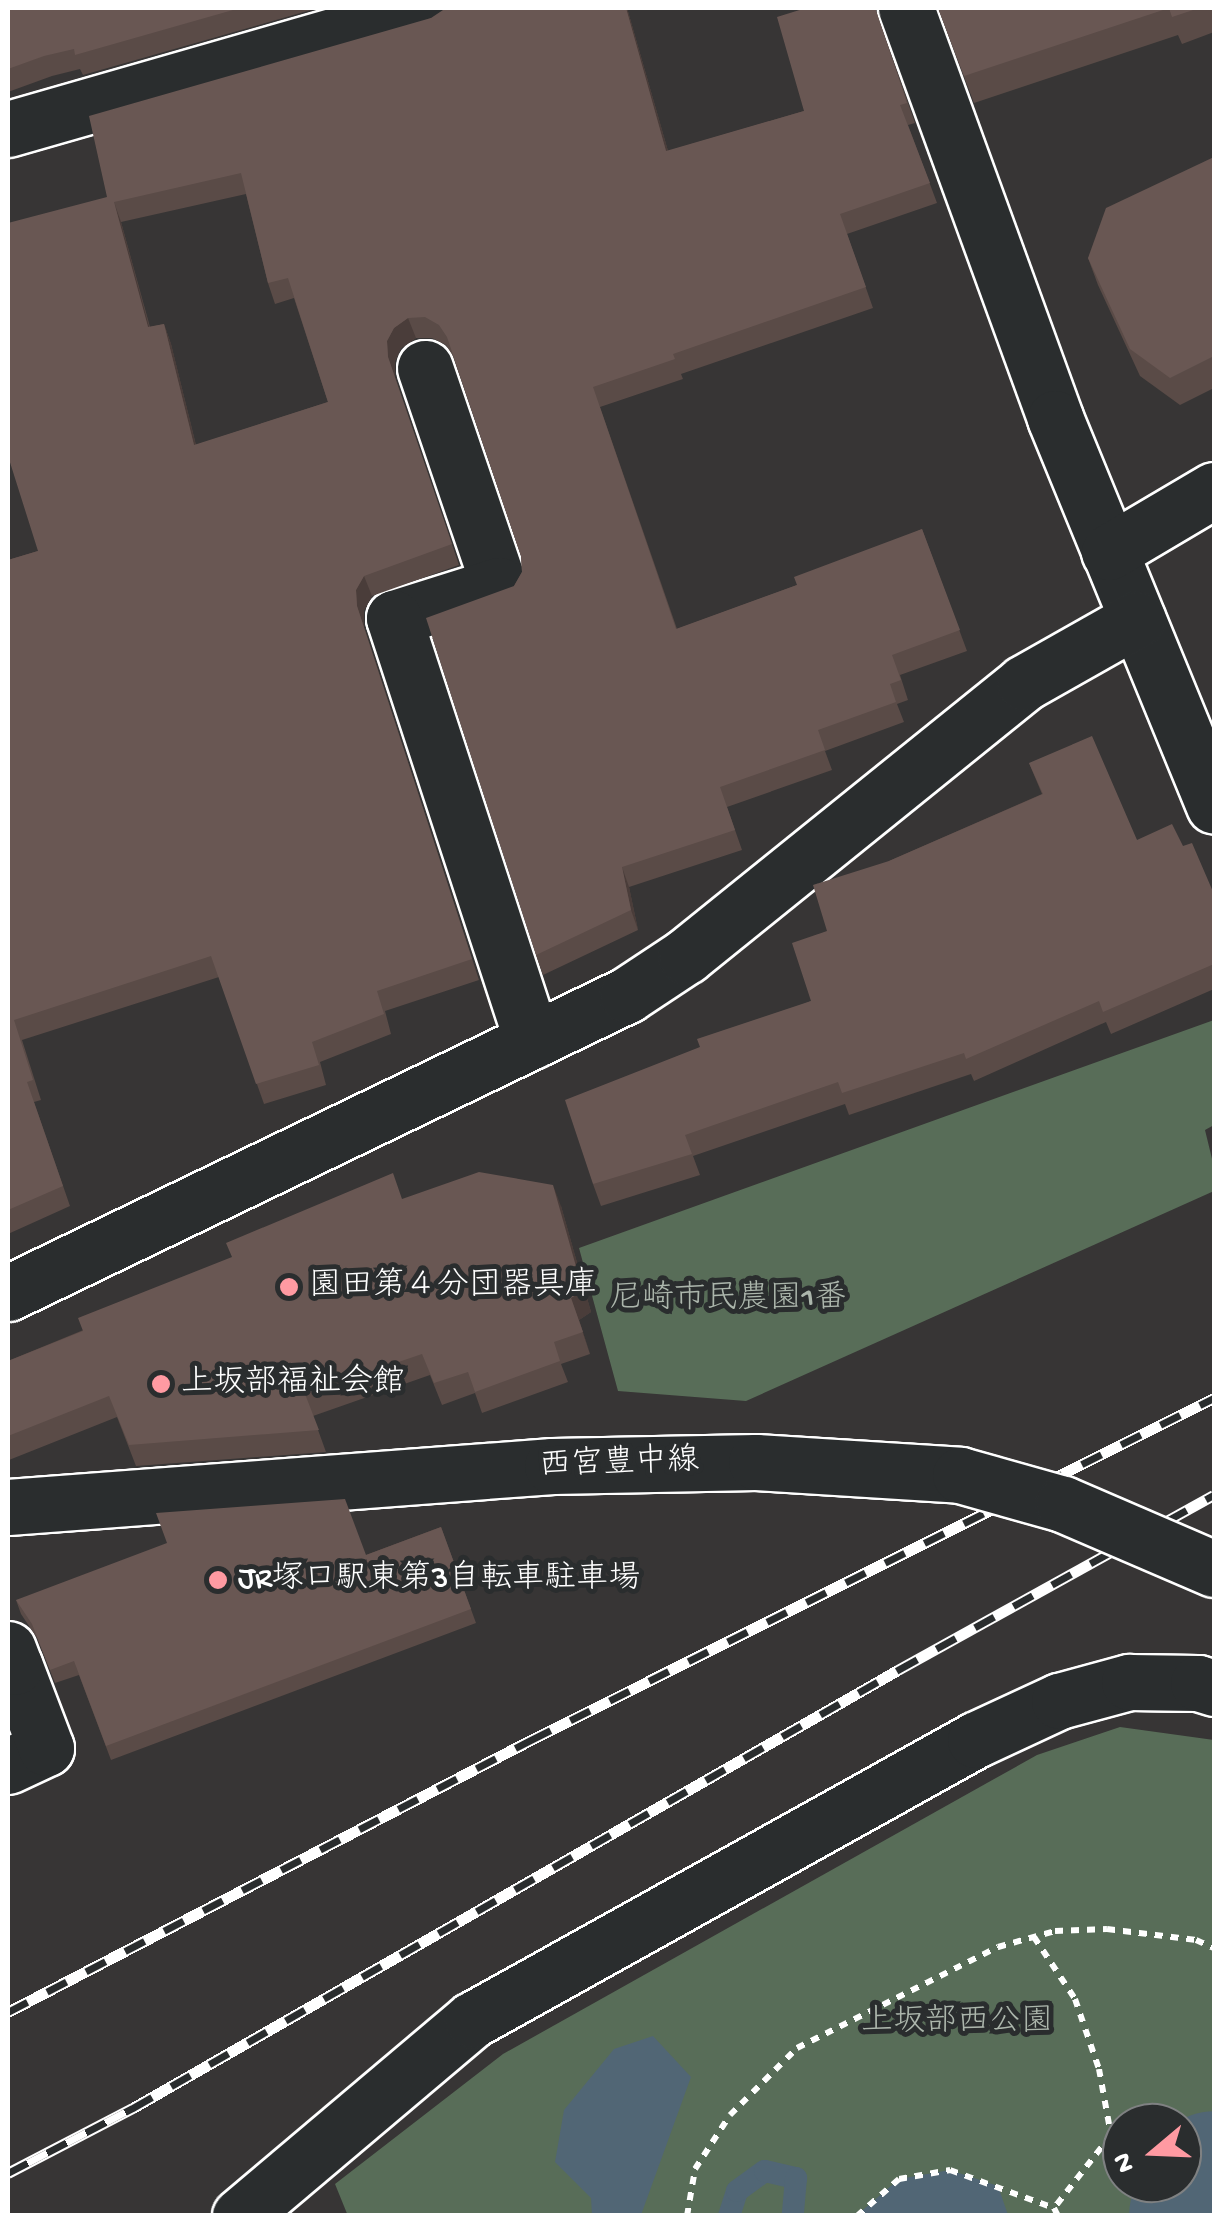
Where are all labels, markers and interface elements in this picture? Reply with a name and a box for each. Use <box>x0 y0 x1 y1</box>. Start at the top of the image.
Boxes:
place label: 園田第４分団器具庫 <box>309 1268 597 1306</box>
marker: 園田第４分団器具庫 <box>278 1276 300 1298</box>
park label: 尼崎市民農園1番 <box>610 1281 846 1319</box>
place label: 上坂部福祉会館 <box>181 1365 405 1403</box>
marker: 上坂部福祉会館 <box>150 1373 172 1395</box>
street label: 西宮豊中線 <box>538 1443 700 1487</box>
place label: JR塚口駅東第3自転車駐車場 <box>238 1561 640 1599</box>
marker: JR塚口駅東第3自転車駐車場 <box>207 1569 229 1591</box>
park label: 上坂部西公園 <box>861 2004 1053 2042</box>
north arrow <box>1102 2103 1202 2203</box>
text: N <box>1106 2148 1144 2176</box>

